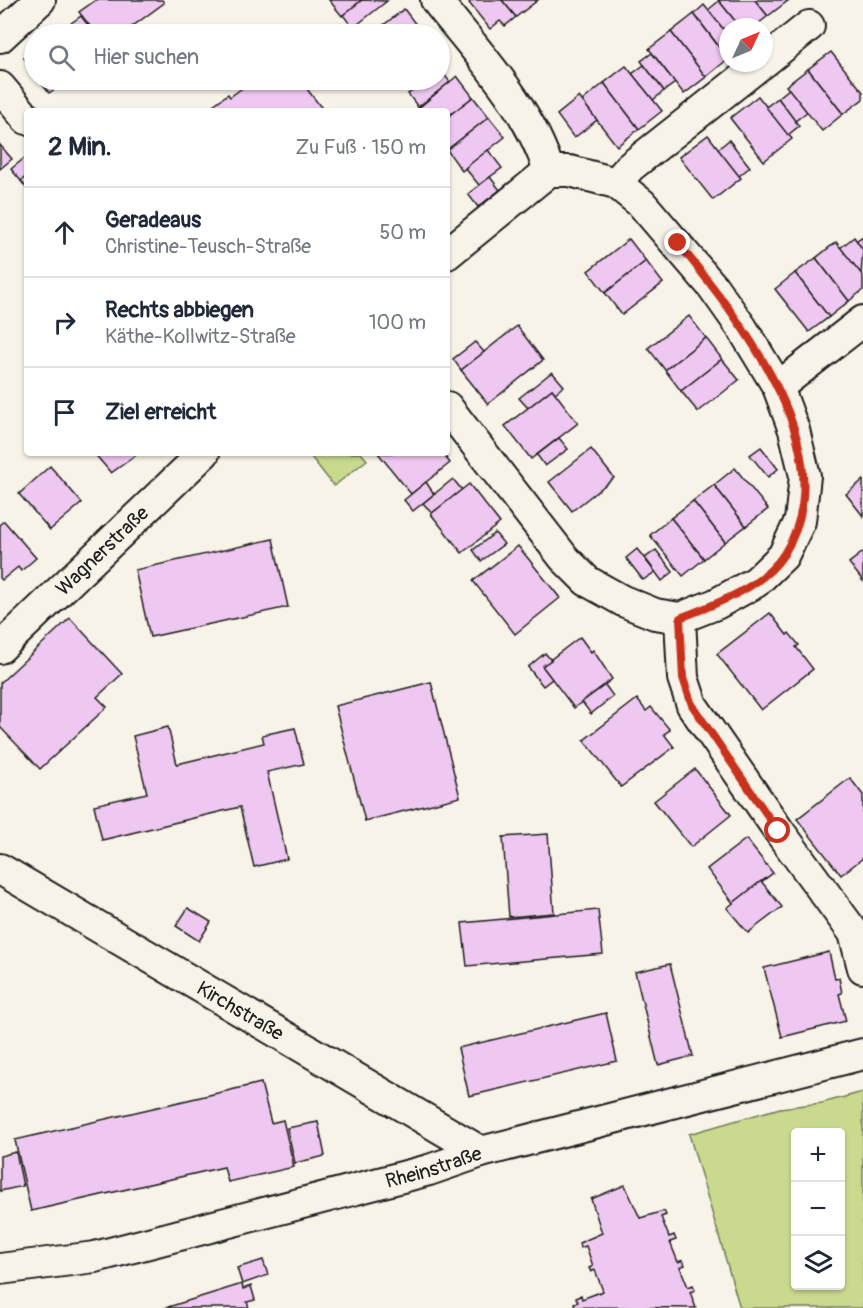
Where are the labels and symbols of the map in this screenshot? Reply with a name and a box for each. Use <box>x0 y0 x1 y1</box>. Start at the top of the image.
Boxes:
north arrow <box>719 18 773 72</box>
route end <box>664 229 690 255</box>
street label: Wagnerstraße <box>51 501 154 601</box>
route start <box>764 817 790 843</box>
street label: Kirchstraße <box>192 976 288 1046</box>
street label: Rheinstraße <box>383 1141 485 1194</box>

